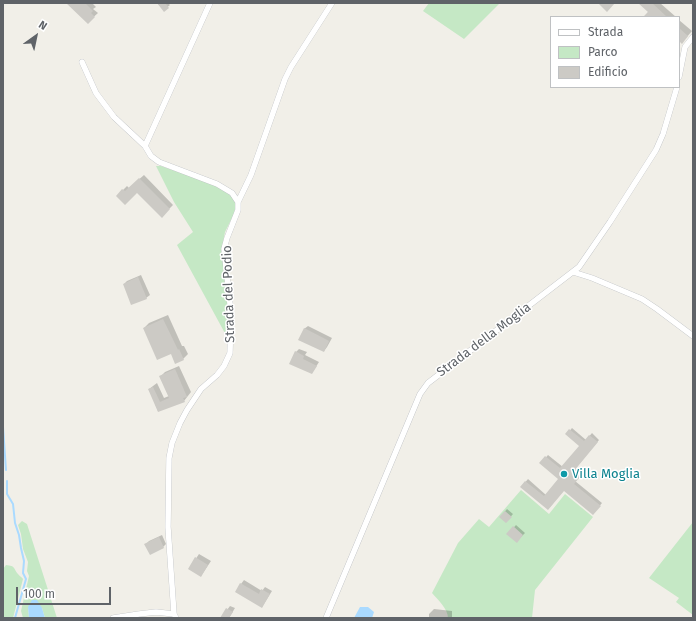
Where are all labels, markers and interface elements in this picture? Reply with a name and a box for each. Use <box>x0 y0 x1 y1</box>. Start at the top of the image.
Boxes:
north arrow <box>16 16 56 56</box>
legend <box>550 16 680 88</box>
text: N <box>36 18 49 33</box>
text: Strada <box>588 25 623 39</box>
text: Parco <box>588 45 618 59</box>
text: Edificio <box>588 65 628 79</box>
street label: Strada del Podio <box>220 245 238 343</box>
street label: Strada della Moglia <box>434 300 534 380</box>
place label: Villa Moglia <box>572 466 640 482</box>
marker: Villa Moglia <box>559 469 569 479</box>
scale bar <box>18 579 113 605</box>
text: 100 m <box>23 587 55 601</box>

